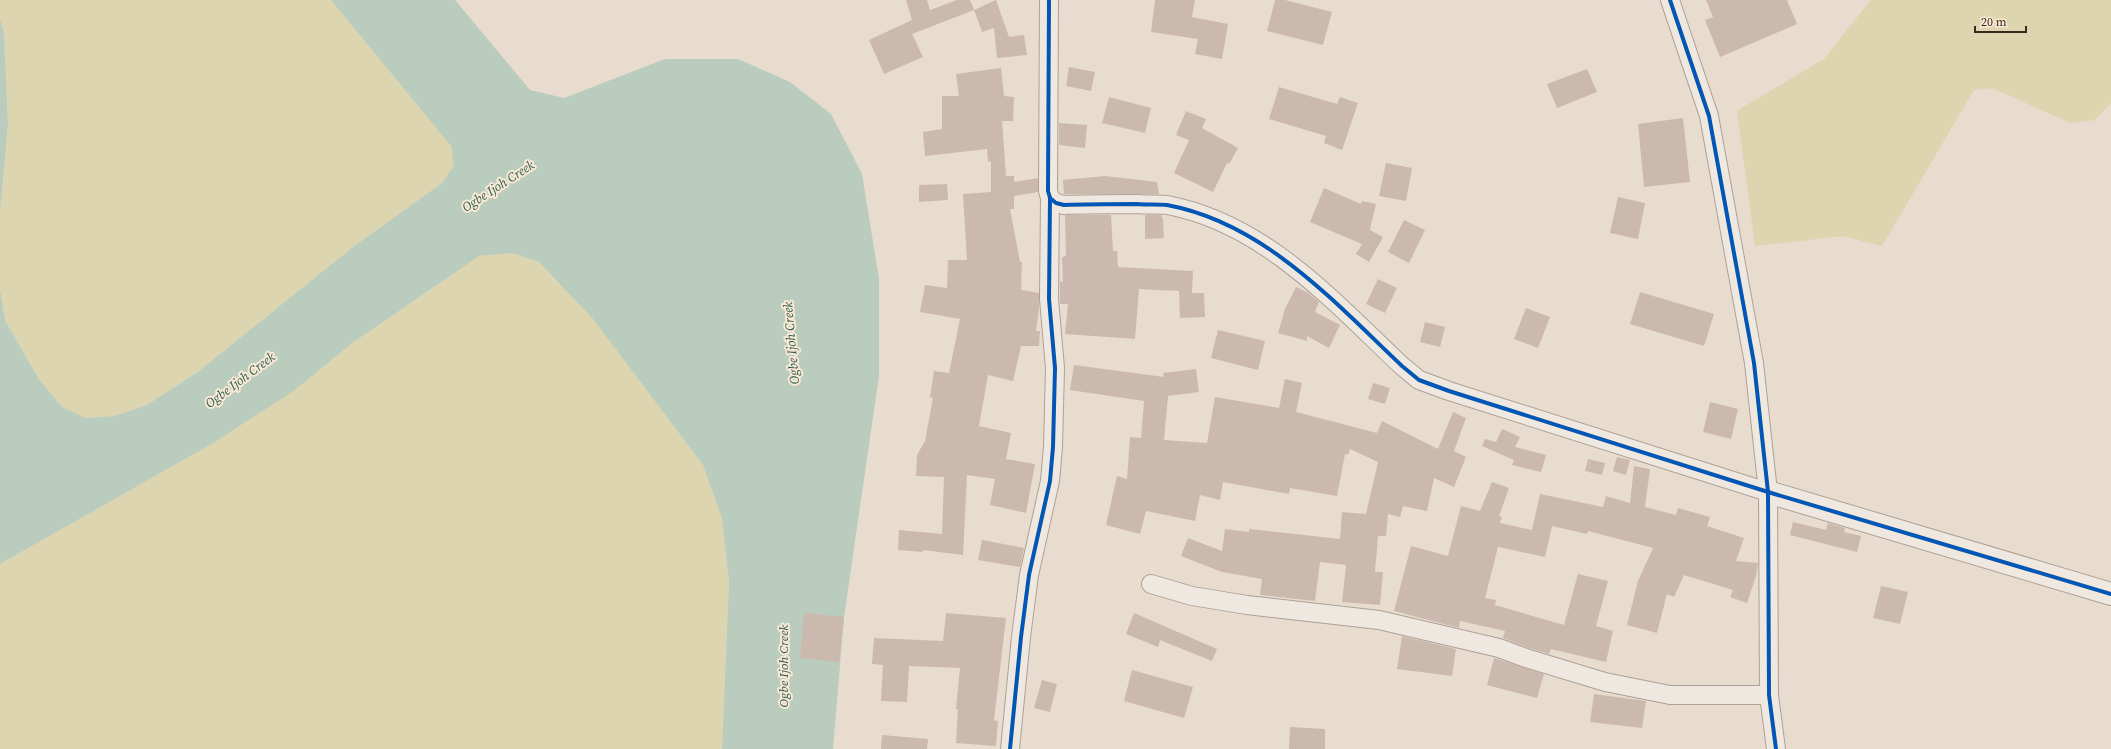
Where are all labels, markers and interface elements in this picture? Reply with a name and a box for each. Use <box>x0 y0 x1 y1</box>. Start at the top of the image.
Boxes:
scale bar <box>1975 8 2026 34</box>
text: 20 m <box>1981 14 2007 30</box>
water label: Ogbe Ijoh Creek <box>459 156 538 216</box>
water label: Ogbe Ijoh Creek <box>779 300 803 385</box>
water label: Ogbe Ijoh Creek <box>202 348 279 412</box>
water label: Ogbe Ijoh Creek <box>775 624 792 707</box>

